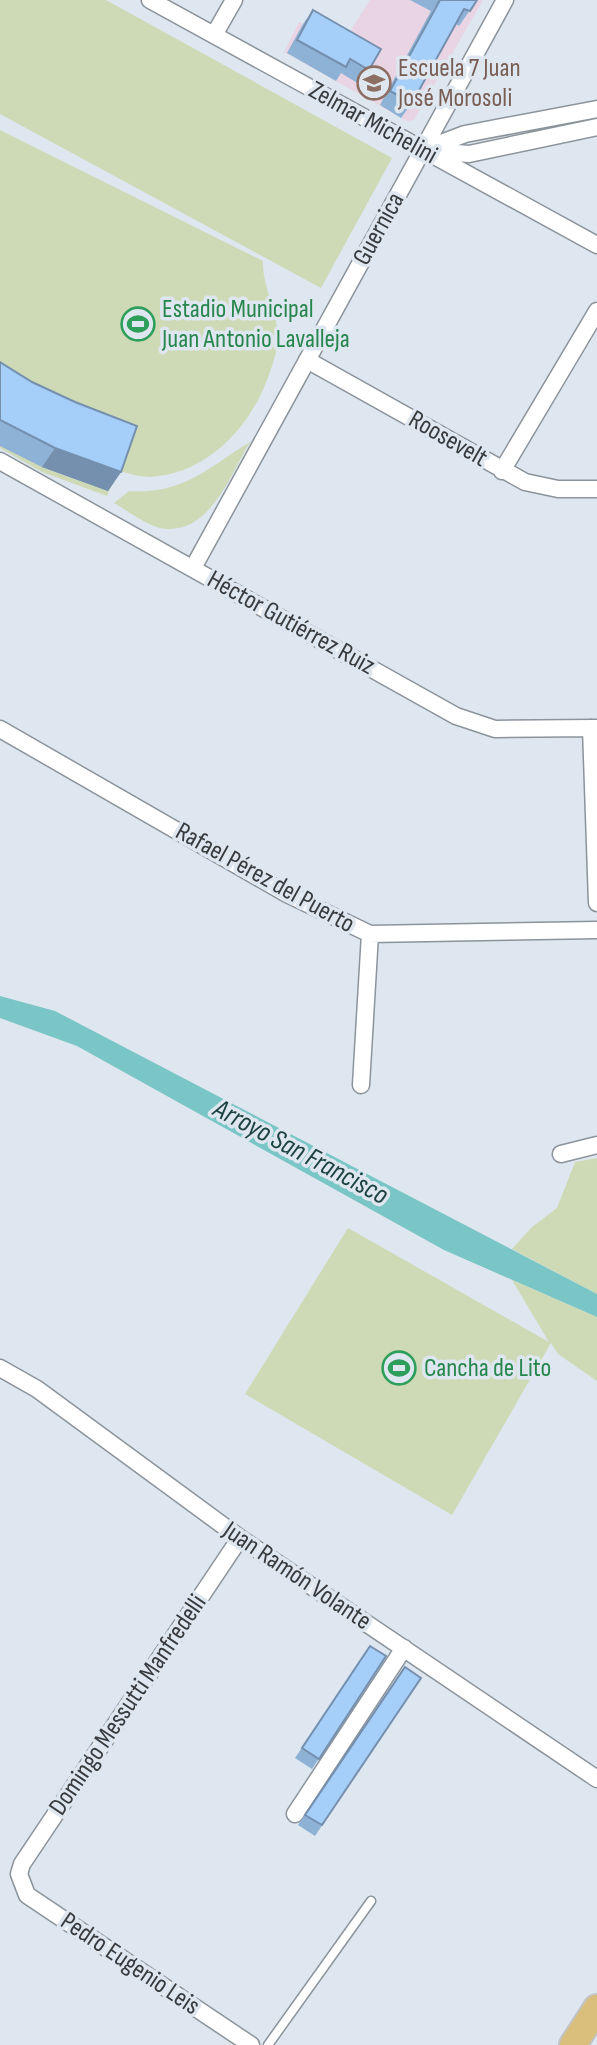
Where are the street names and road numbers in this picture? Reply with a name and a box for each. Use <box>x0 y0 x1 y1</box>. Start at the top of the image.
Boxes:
street label: Zelmar Michelini <box>303 75 443 171</box>
street label: Guernica <box>347 187 411 271</box>
street label: Roosevelt <box>403 404 493 474</box>
street label: Héctor Gutiérrez Ruiz <box>202 564 380 682</box>
street label: Rafael Pérez del Puerto <box>170 816 360 940</box>
street label: Juan Ramón Volante <box>216 1515 377 1637</box>
street label: Domingo Messutti Manfredelli <box>43 1589 213 1821</box>
street label: Pedro Eugenio Leis <box>54 1906 206 2022</box>

